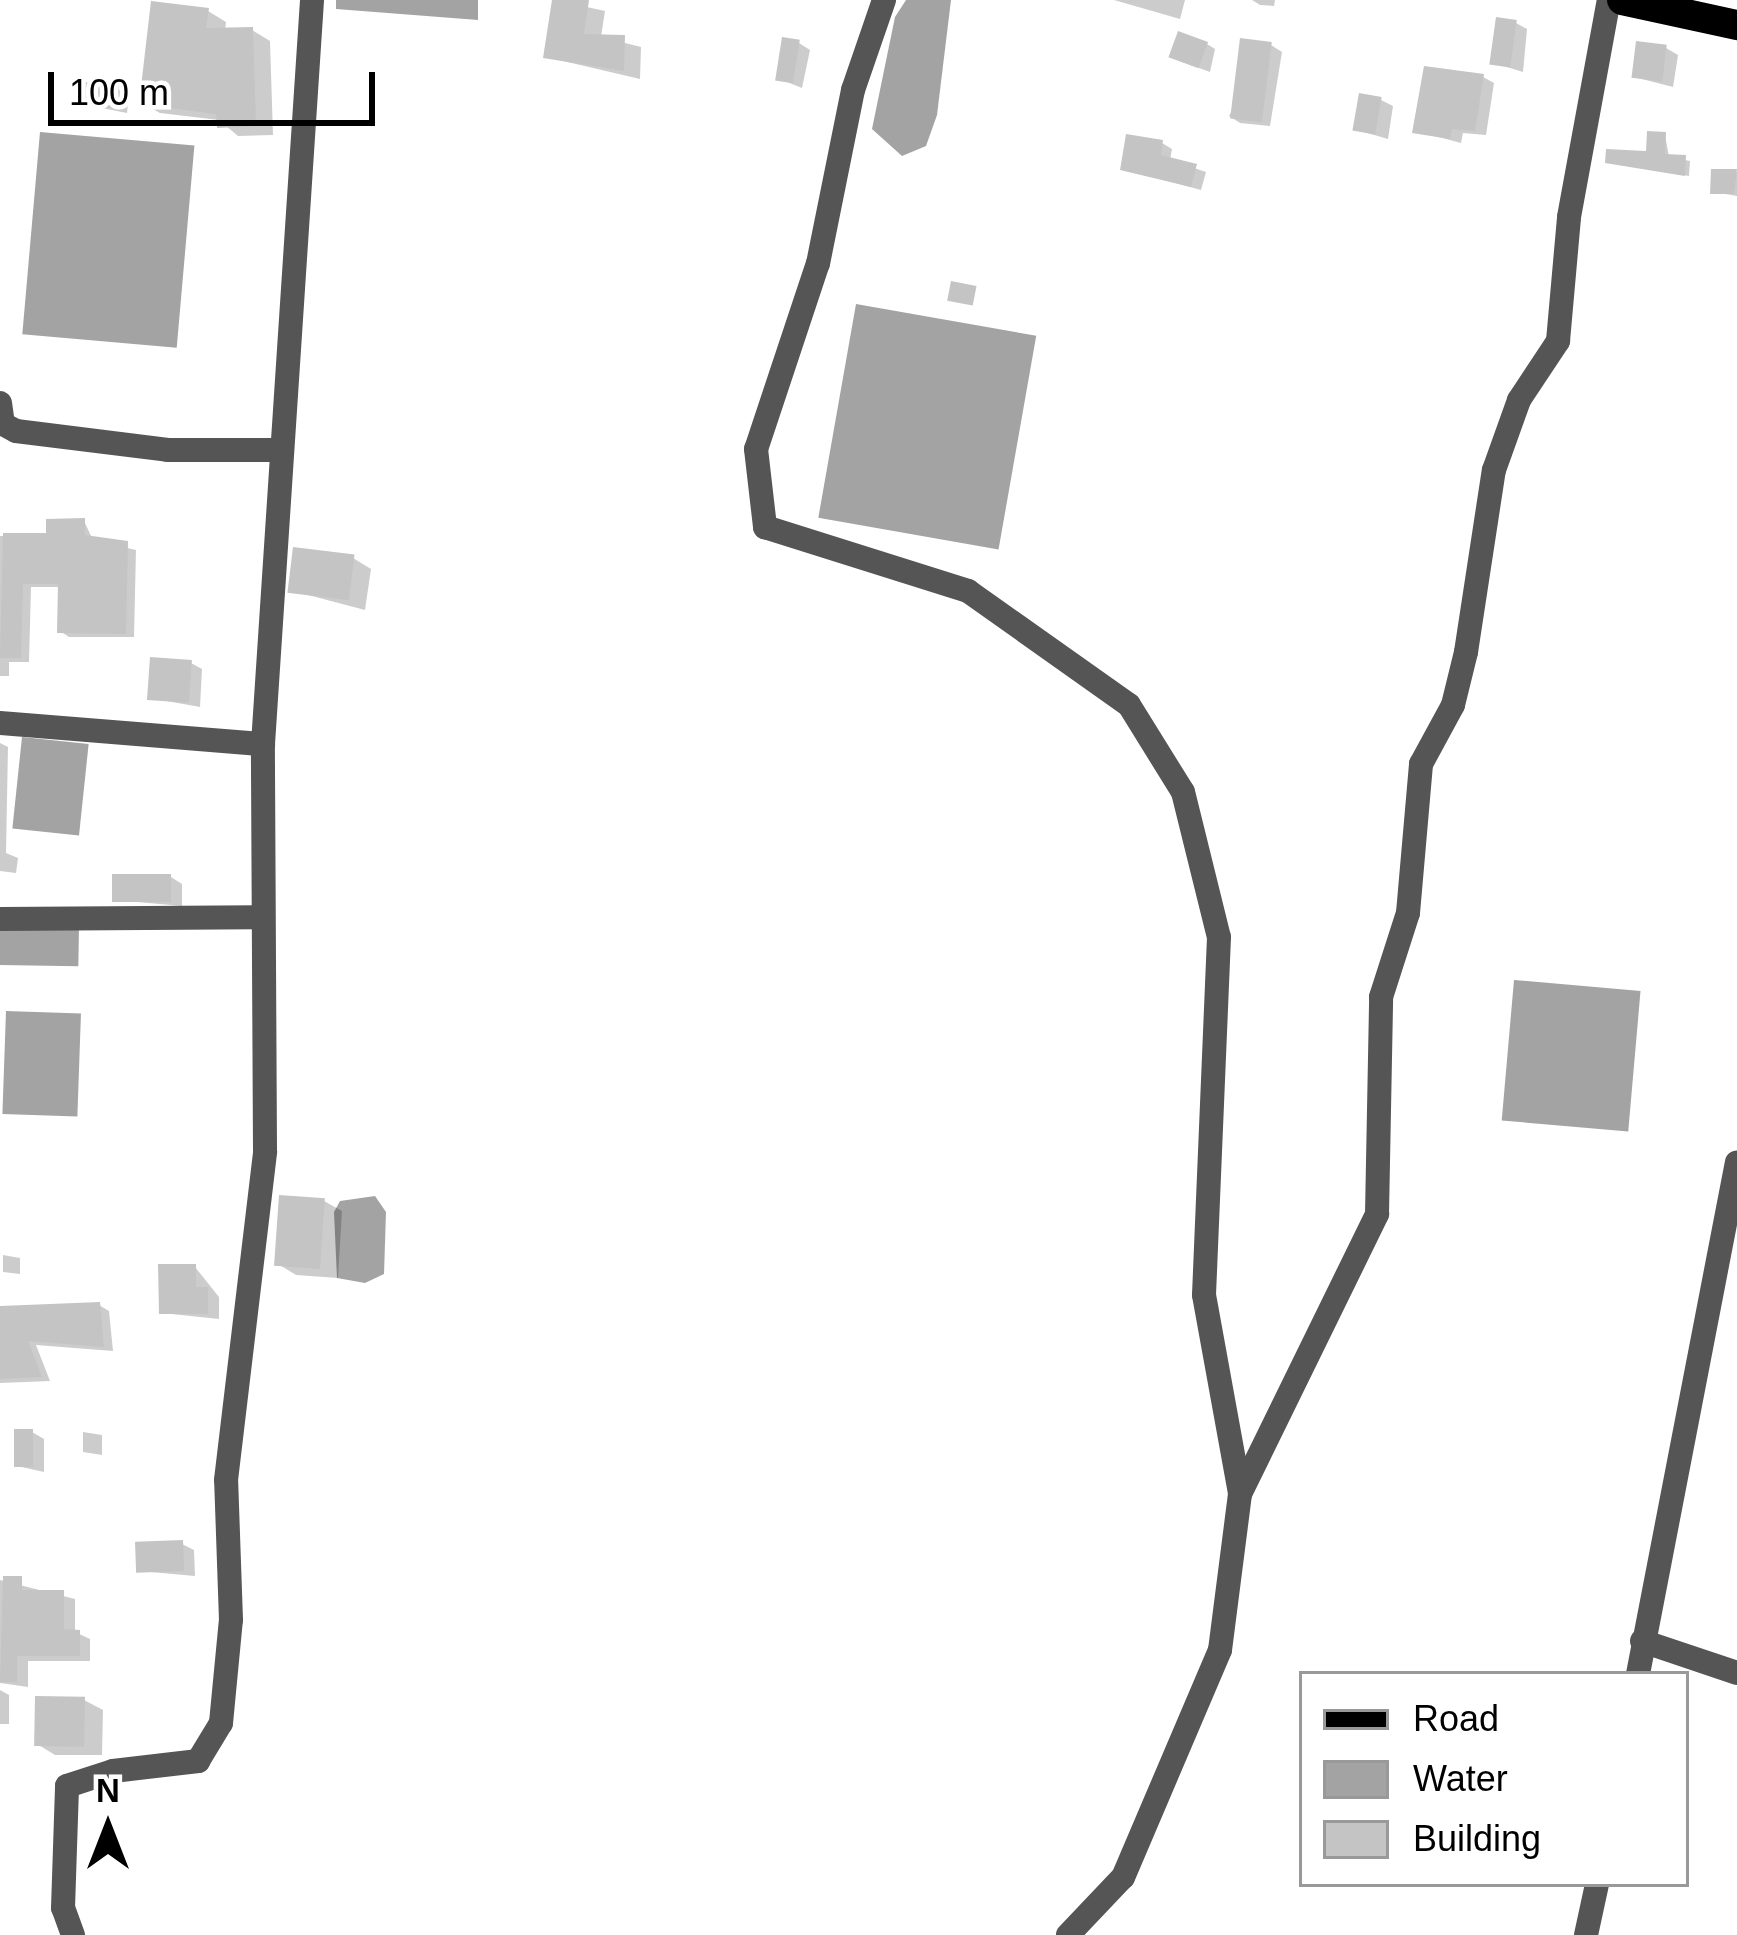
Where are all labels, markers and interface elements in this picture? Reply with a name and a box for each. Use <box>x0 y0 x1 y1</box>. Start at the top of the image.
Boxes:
scale bar <box>54 48 381 122</box>
text: 100 m <box>69 72 169 113</box>
legend <box>1299 1671 1689 1887</box>
text: Road <box>1413 1698 1499 1739</box>
text: Water <box>1413 1758 1508 1799</box>
north arrow <box>48 1767 168 1887</box>
text: N <box>96 1772 120 1809</box>
text: Building <box>1413 1818 1541 1859</box>

